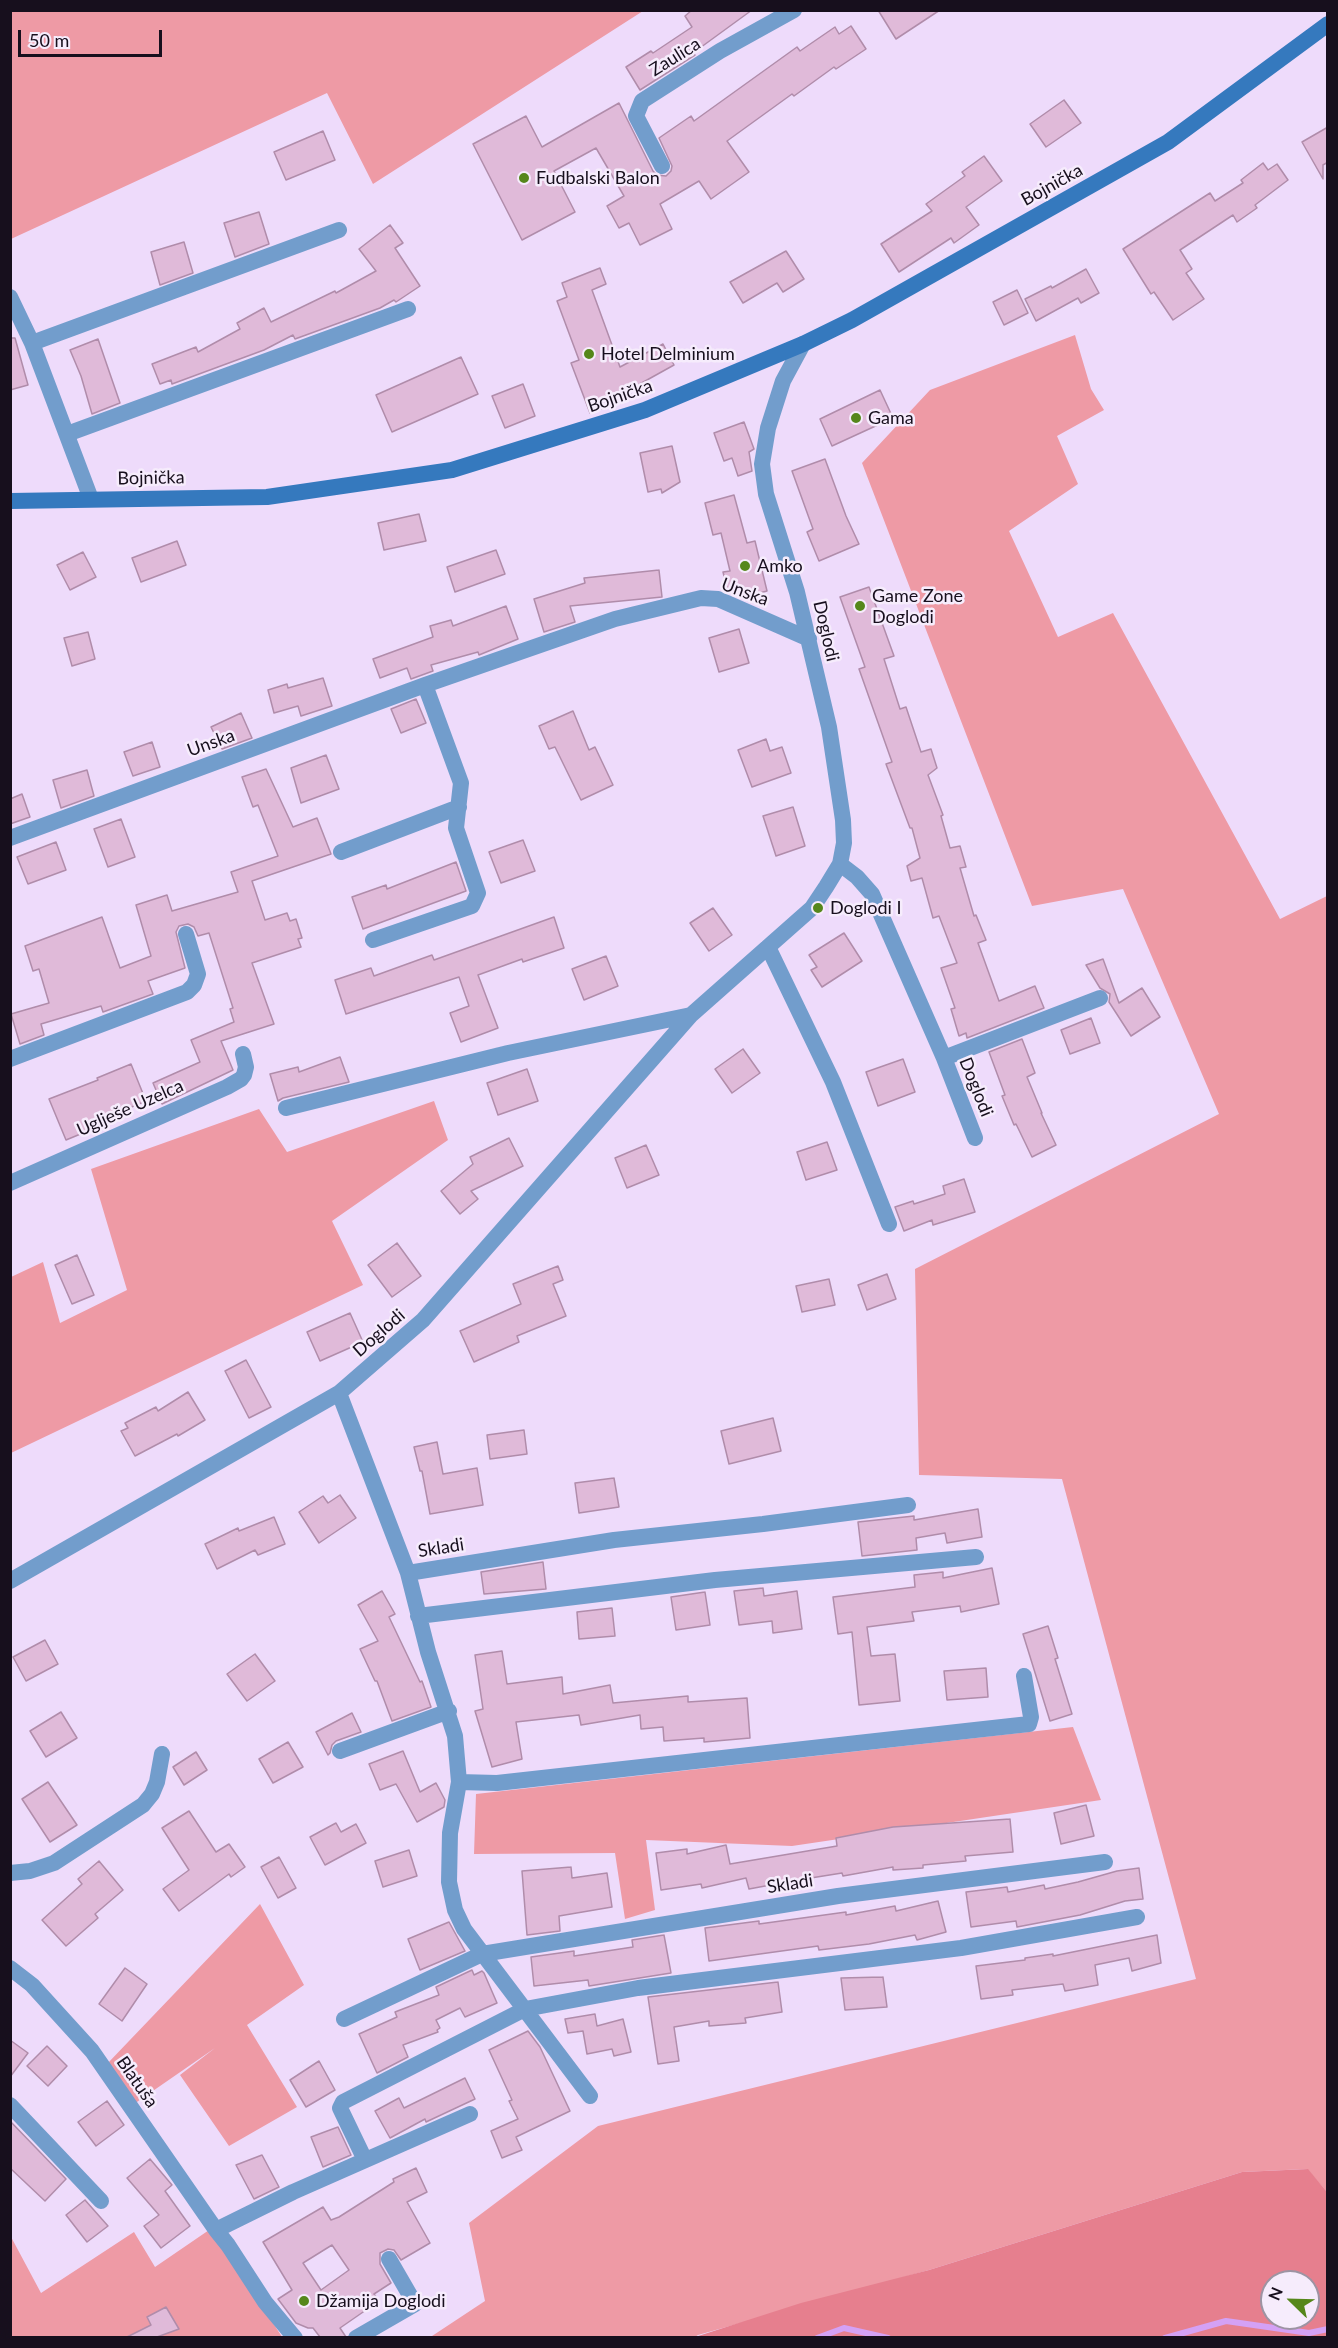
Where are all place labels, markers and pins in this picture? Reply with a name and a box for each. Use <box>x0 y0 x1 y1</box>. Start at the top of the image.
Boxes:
place label: Fudbalski Balon <box>536 167 660 189</box>
marker: Fudbalski Balon <box>517 171 531 185</box>
place label: Hotel Delminium <box>601 343 735 365</box>
marker: Hotel Delminium <box>582 347 596 361</box>
place label: Gama <box>868 407 914 429</box>
marker: Gama <box>849 411 863 425</box>
place label: Amko <box>757 555 803 577</box>
marker: Amko <box>738 559 752 573</box>
place label: Game Zone Doglodi <box>872 585 963 628</box>
marker: Game Zone Doglodi <box>853 599 867 613</box>
place label: Doglodi I <box>830 897 902 919</box>
marker: Doglodi I <box>811 901 825 915</box>
place label: Džamija Doglodi <box>316 2290 446 2312</box>
marker: Džamija Doglodi <box>297 2294 311 2308</box>

